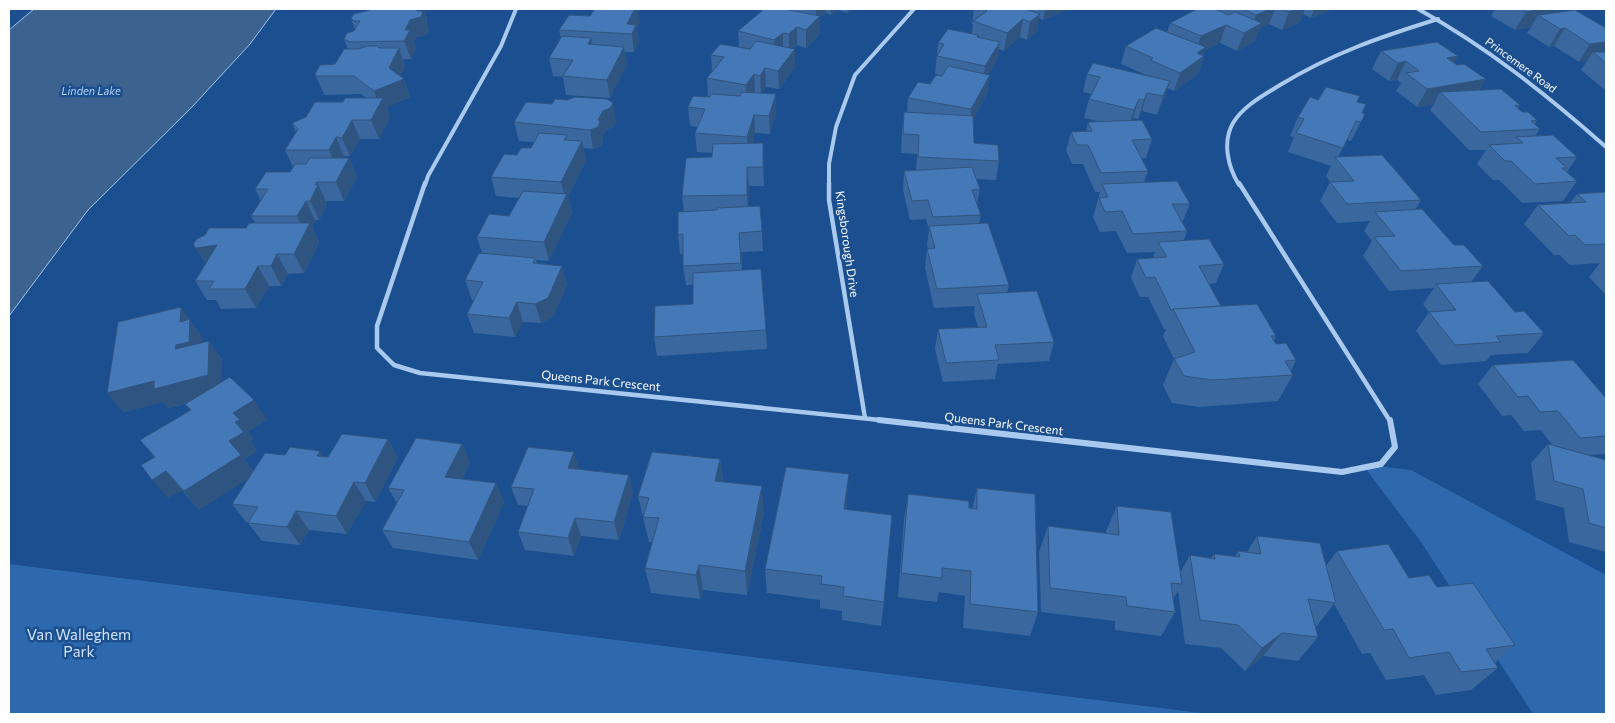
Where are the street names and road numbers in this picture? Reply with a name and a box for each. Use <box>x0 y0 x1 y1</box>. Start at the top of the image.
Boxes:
street label: Princemere Road <box>1483 34 1559 95</box>
street label: Kingsborough Drive <box>834 190 862 298</box>
street label: Queens Park Crescent <box>541 367 662 393</box>
street label: Queens Park Crescent <box>944 409 1065 437</box>

